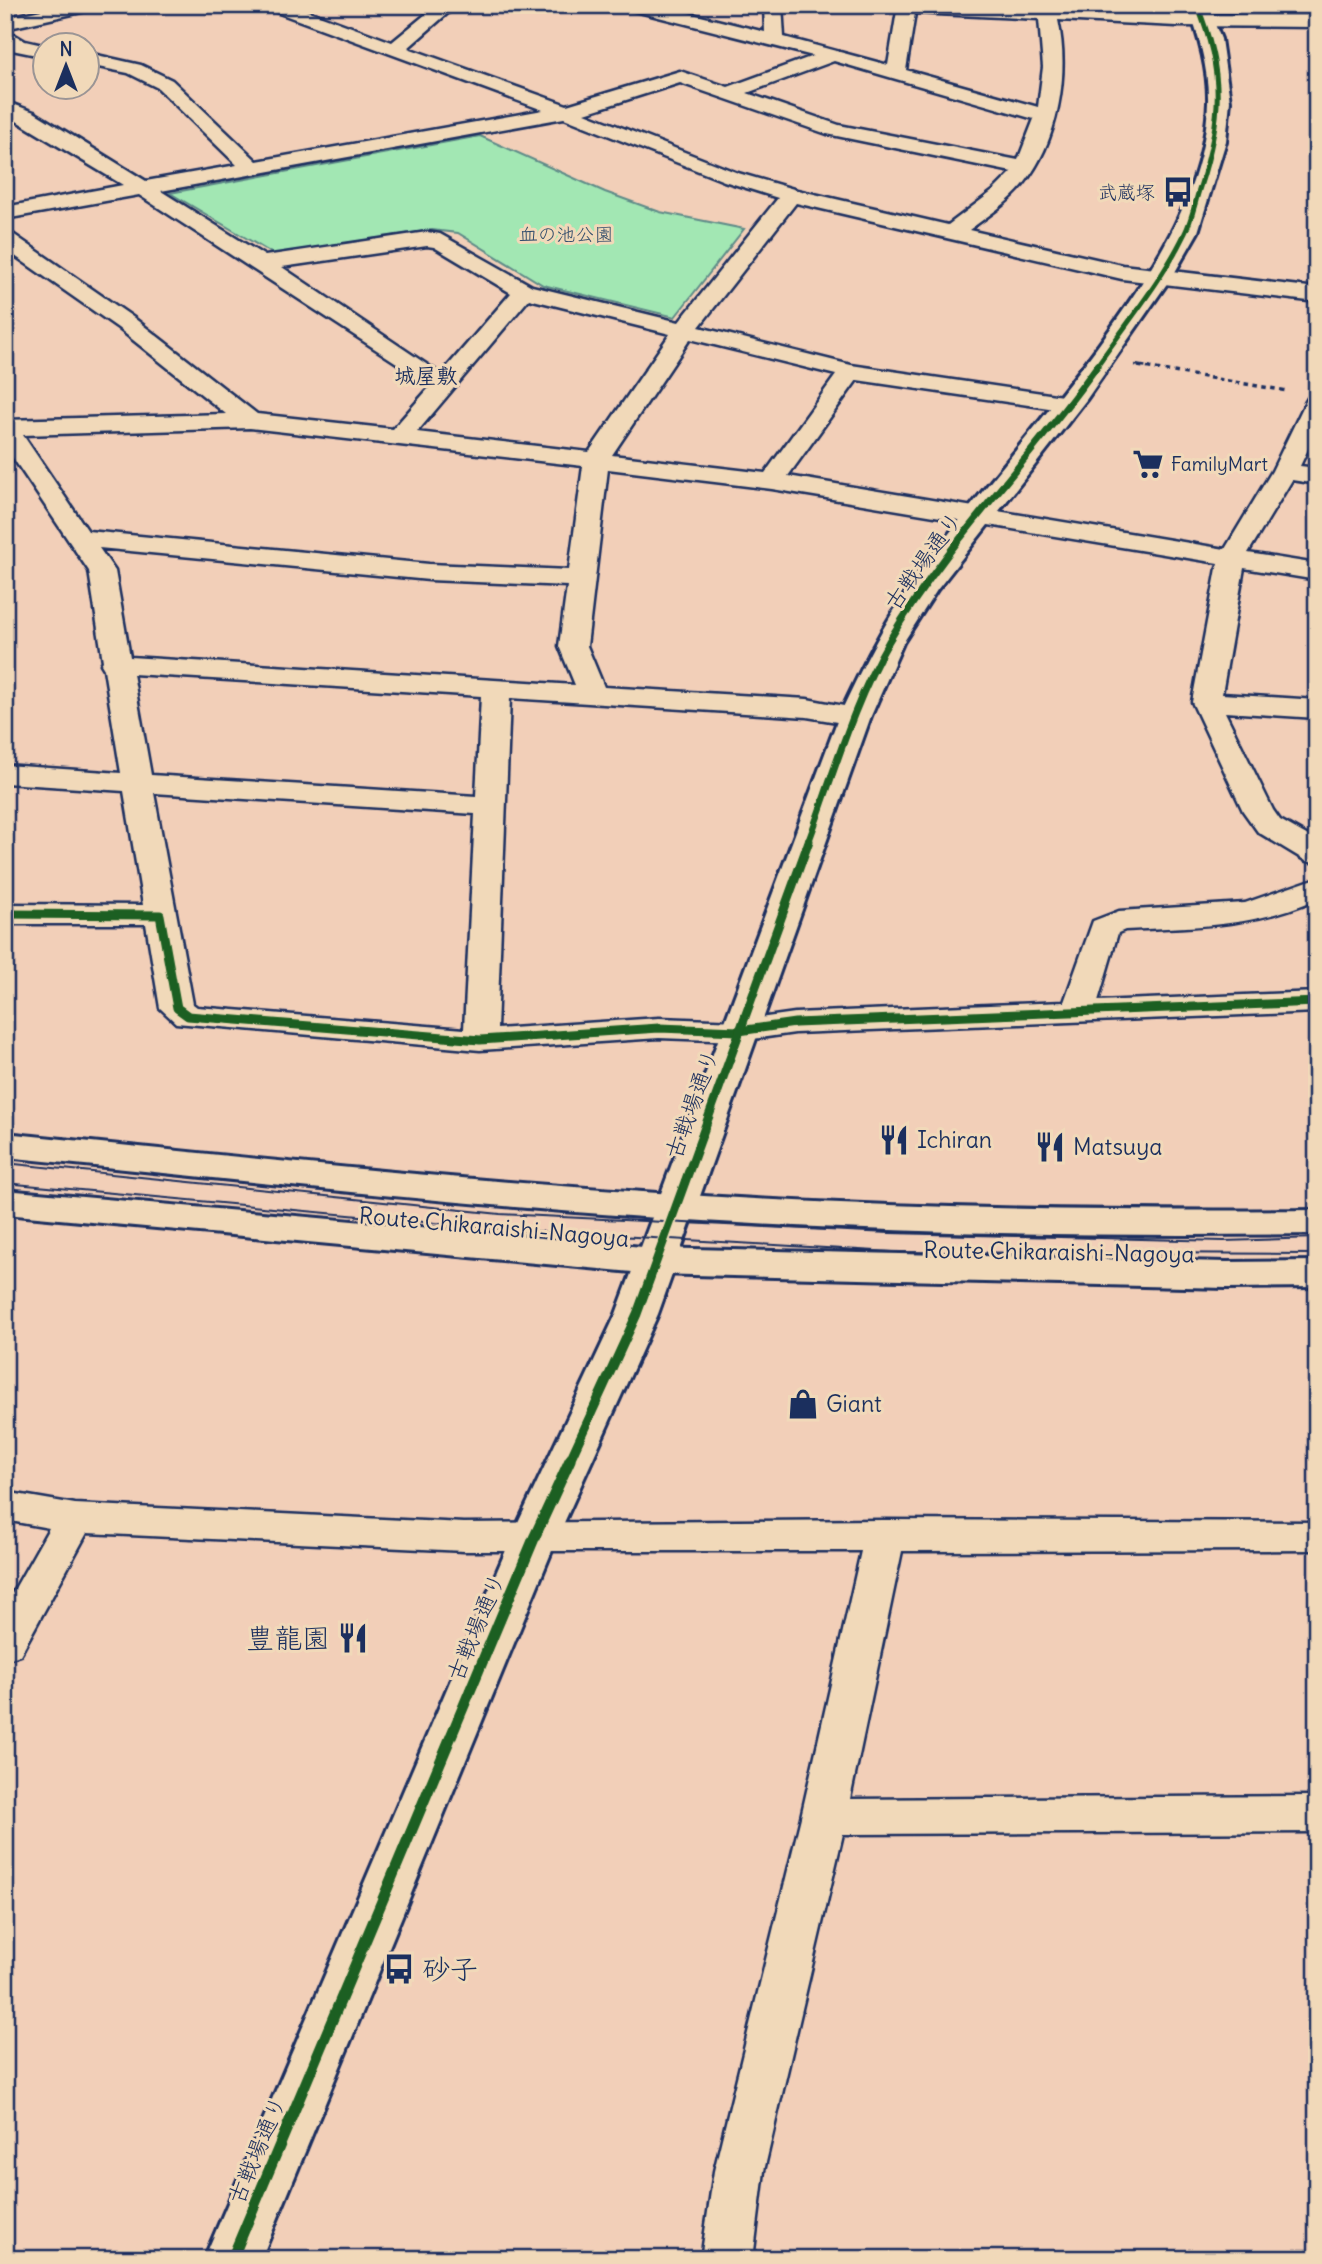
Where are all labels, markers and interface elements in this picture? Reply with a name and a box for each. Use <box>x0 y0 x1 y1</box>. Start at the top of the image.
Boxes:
north arrow <box>32 32 102 102</box>
text: N <box>59 37 73 61</box>
bus stop icon: 武蔵塚 <box>1161 175 1195 209</box>
place label: 武蔵塚 <box>1098 180 1155 204</box>
park label: 血の池公園 <box>518 222 614 246</box>
district label: 城屋敷 <box>395 362 458 389</box>
supermarket icon: FamilyMart <box>1131 447 1165 481</box>
place label: FamilyMart <box>1171 452 1268 476</box>
street label: 古戦場通り <box>877 506 968 616</box>
street label: 古戦場通り <box>658 1045 725 1163</box>
restaurant icon: Ichiran <box>877 1123 911 1157</box>
place label: Ichiran <box>917 1125 992 1154</box>
restaurant icon: Matsuya <box>1033 1130 1067 1164</box>
place label: Matsuya <box>1073 1132 1162 1161</box>
street label: Route Chikaraishi-Nagoya <box>358 1200 630 1253</box>
street label: Route Chikaraishi-Nagoya <box>923 1235 1195 1268</box>
shop icon: Giant <box>786 1387 820 1421</box>
place label: Giant <box>826 1389 882 1418</box>
street label: 古戦場通り <box>440 1568 511 1685</box>
place label: 豊龍園 <box>246 1620 330 1656</box>
restaurant icon: 豊龍園 <box>336 1621 370 1655</box>
place label: 砂子 <box>422 1951 478 1987</box>
bus stop icon: 砂子 <box>382 1952 416 1986</box>
street label: 古戦場通り <box>221 2091 292 2208</box>

